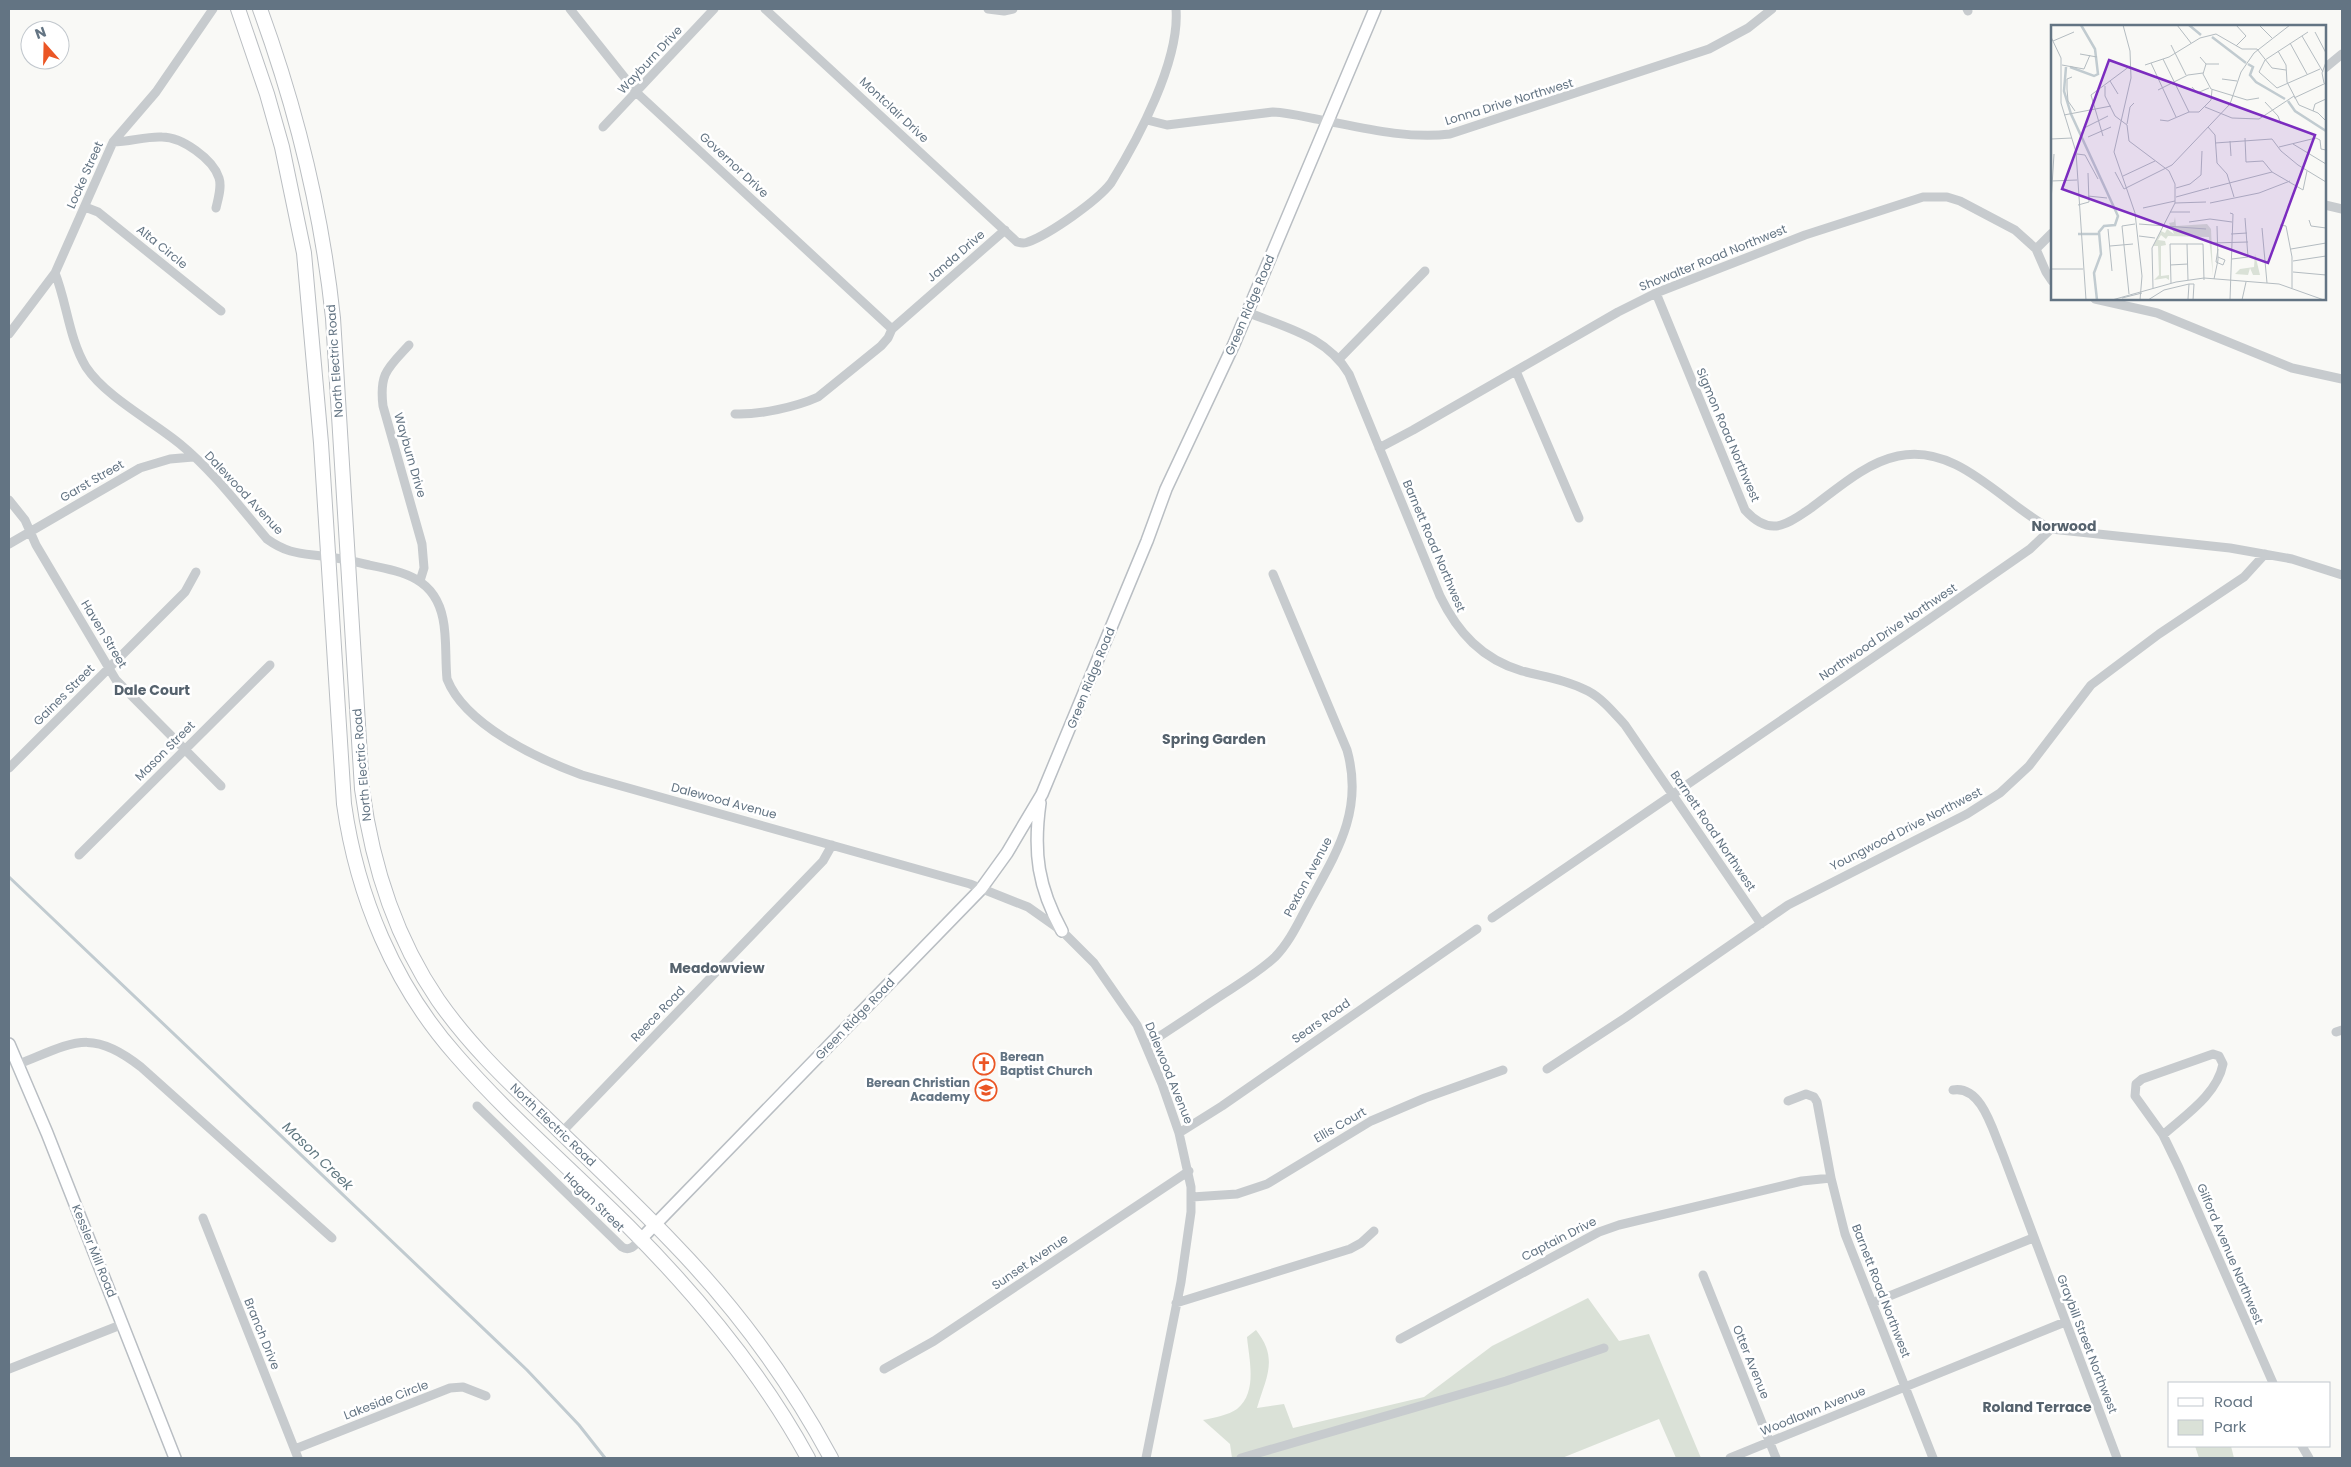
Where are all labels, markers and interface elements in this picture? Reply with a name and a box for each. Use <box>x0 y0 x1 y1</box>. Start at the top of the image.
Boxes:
north arrow <box>20 20 70 70</box>
text: N <box>32 22 49 44</box>
street label: Wayburn Drive <box>613 22 686 98</box>
inset map <box>2051 25 2326 300</box>
street label: Montclair Drive <box>856 73 933 146</box>
street label: Lonna Drive Northwest <box>1443 74 1575 129</box>
street label: Governor Drive <box>696 128 773 201</box>
street label: Locke Street <box>62 138 107 211</box>
street label: Showalter Road Northwest <box>1636 220 1789 295</box>
street label: Alta Circle <box>133 221 191 272</box>
street label: Janda Drive <box>923 226 988 286</box>
street label: Green Ridge Road <box>1221 252 1278 358</box>
street label: North Electric Road <box>322 304 347 418</box>
street label: Sigmon Road Northwest <box>1693 365 1764 504</box>
street label: Wayburn Drive <box>390 410 431 499</box>
street label: Dalewood Avenue <box>201 447 288 538</box>
street label: Garst Street <box>57 455 127 506</box>
street label: Barnett Road Northwest <box>1399 477 1470 614</box>
district label: Norwood <box>2032 516 2096 536</box>
street label: Northwood Drive Northwest <box>1815 579 1960 684</box>
street label: Haven Street <box>77 597 131 671</box>
street label: Green Ridge Road <box>1062 625 1119 731</box>
street label: Gaines Street <box>29 660 98 729</box>
district label: Dale Court <box>114 680 190 700</box>
street label: North Electric Road <box>348 708 375 822</box>
street label: Mason Street <box>131 717 198 784</box>
district label: Spring Garden <box>1162 729 1266 749</box>
street label: Barnett Road Northwest <box>1667 767 1760 894</box>
street label: Dalewood Avenue <box>669 778 779 823</box>
street label: Youngwood Drive Northwest <box>1827 783 1985 874</box>
street label: Pexton Avenue <box>1279 834 1336 920</box>
district label: Meadowview <box>669 958 765 978</box>
street label: Green Ridge Road <box>811 974 898 1063</box>
street label: Reece Road <box>627 982 689 1045</box>
street label: Sears Road <box>1288 994 1353 1047</box>
street label: Dalewood Avenue <box>1141 1019 1198 1126</box>
place label: Berean Baptist Church <box>1000 1048 1093 1079</box>
church icon: Berean Baptist Church <box>972 1052 996 1076</box>
place label: Berean Christian Academy <box>866 1074 970 1105</box>
school or university icon: Berean Christian Academy <box>974 1078 998 1102</box>
street label: North Electric Road <box>507 1079 600 1170</box>
street label: Ellis Court <box>1310 1103 1369 1146</box>
water label: Mason Creek <box>278 1117 358 1196</box>
street label: Hagan Street <box>560 1168 629 1235</box>
street label: Gilford Avenue Northwest <box>2193 1181 2268 1327</box>
street label: Kessler Mill Road <box>68 1202 121 1300</box>
street label: Captain Drive <box>1518 1212 1599 1265</box>
street label: Barnett Road Northwest <box>1848 1222 1915 1360</box>
street label: Sunset Avenue <box>988 1230 1071 1293</box>
street label: Graybill Street Northwest <box>2053 1272 2122 1416</box>
street label: Branch Drive <box>240 1295 285 1372</box>
street label: Otter Avenue <box>1729 1322 1774 1401</box>
street label: Lakeside Circle <box>341 1376 431 1423</box>
street label: Woodlawn Avenue <box>1758 1382 1868 1439</box>
legend <box>2168 1382 2331 1447</box>
text: Road <box>2214 1391 2253 1412</box>
district label: Roland Terrace <box>1982 1397 2092 1417</box>
text: Park <box>2214 1416 2246 1437</box>

